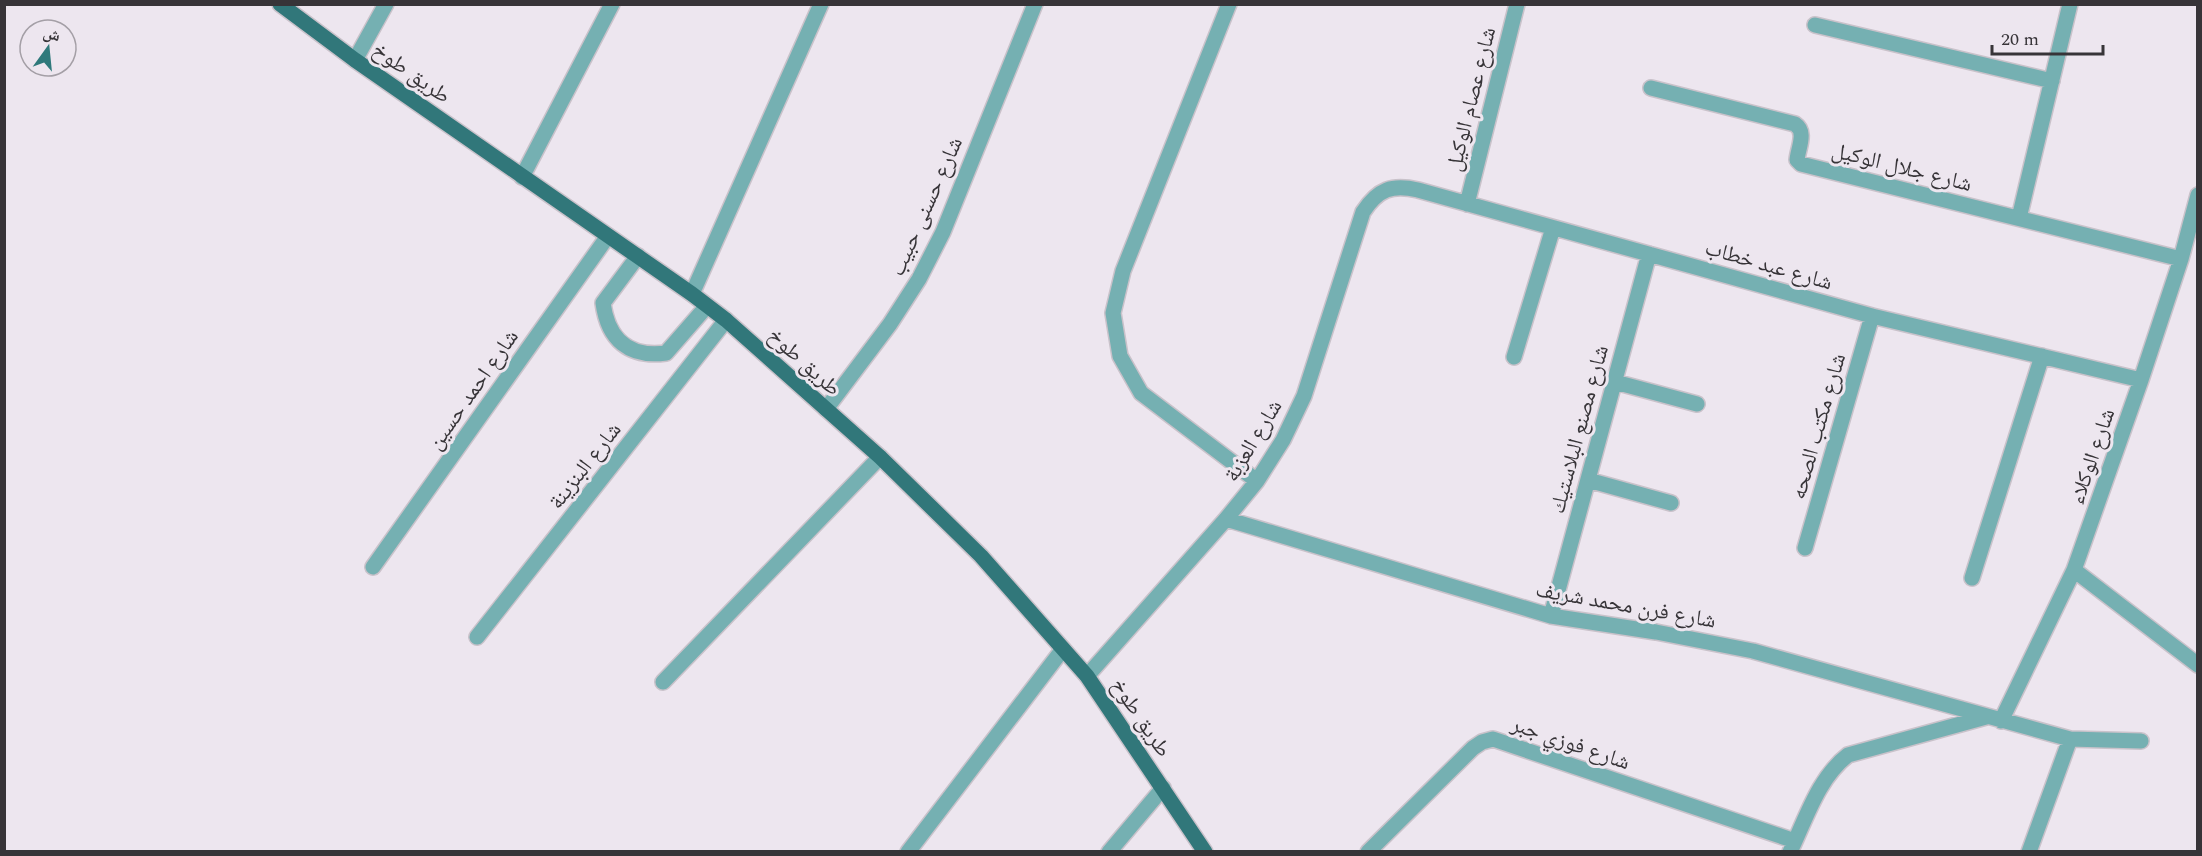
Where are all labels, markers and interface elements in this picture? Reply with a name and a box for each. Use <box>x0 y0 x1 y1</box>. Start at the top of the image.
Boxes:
north arrow <box>18 18 78 78</box>
scale bar <box>1992 18 2103 56</box>
text: ش <box>40 21 63 48</box>
street label: شارع عصام الوكيل <box>1438 24 1505 175</box>
text: 20 m <box>2001 26 2039 53</box>
street label: طريق طوخ <box>365 34 457 112</box>
street label: شارع حسنى حبيب <box>881 132 972 281</box>
street label: شارع جلال الوكيل <box>1828 134 1975 201</box>
street label: شارع عبد خطاب <box>1701 232 1836 299</box>
street label: طريق طوخ <box>760 320 848 404</box>
street label: شارع احمد حسين <box>419 323 527 457</box>
street label: شارع مصنع البلاستيك <box>1541 341 1618 517</box>
street label: شارع مكتب الصحه <box>1782 350 1855 503</box>
street label: شارع العزبة <box>1216 393 1291 488</box>
street label: شارع الوكلاء <box>2061 404 2124 509</box>
street label: شارع البنزينة <box>541 415 630 517</box>
street label: شارع فرن محمد شريف <box>1533 573 1718 638</box>
street label: طريق طوخ <box>1102 672 1179 764</box>
street label: شارع فوزي جبر <box>1506 707 1634 779</box>

